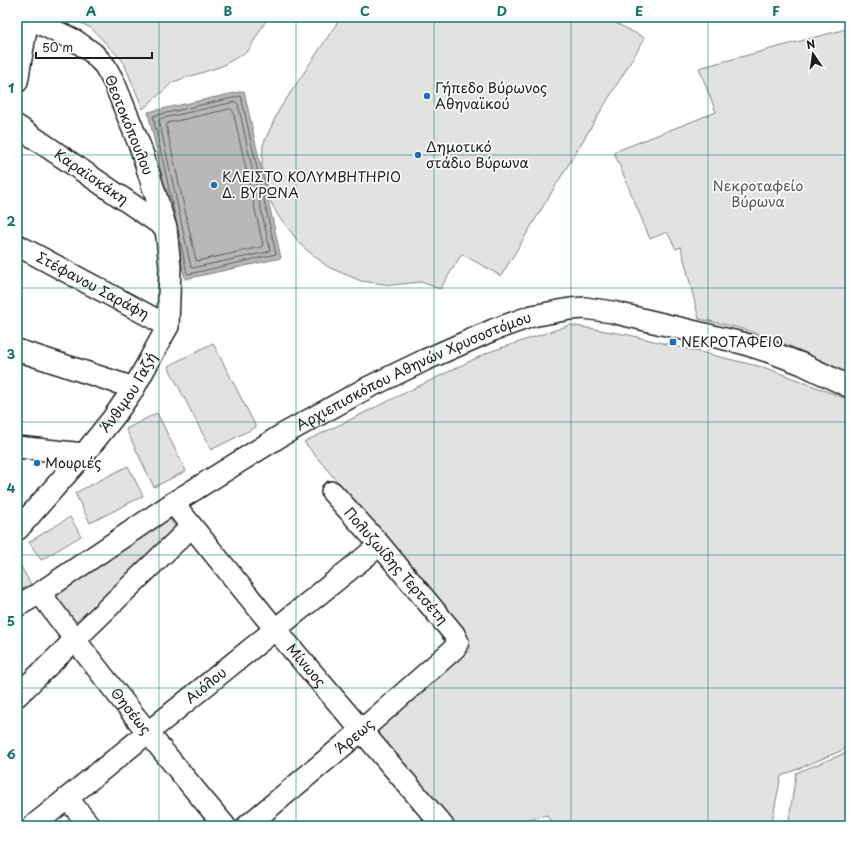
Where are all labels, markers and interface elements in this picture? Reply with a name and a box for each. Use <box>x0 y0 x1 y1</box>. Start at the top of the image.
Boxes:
text: A <box>86 1 96 20</box>
text: B <box>224 1 233 20</box>
text: C <box>360 1 370 20</box>
text: D <box>497 1 507 20</box>
text: E <box>635 1 643 20</box>
text: F <box>772 1 780 20</box>
scale bar <box>36 34 152 60</box>
north arrow <box>793 34 833 74</box>
text: N <box>804 34 817 53</box>
text: 50 m <box>42 38 73 56</box>
street label: Θεοτοκόπουλου <box>100 72 159 178</box>
place label: Γήπεδο Βύρωνος Αθηναϊκού <box>435 77 547 114</box>
text: 1 <box>8 78 14 97</box>
marker: Γήπεδο Βύρωνος Αθηναϊκού <box>422 91 432 101</box>
place label: Δημοτικό στάδιο Βύρωνα <box>426 136 529 173</box>
street label: Καραϊσκάκη <box>50 144 133 209</box>
marker: Δημοτικό στάδιο Βύρωνα <box>413 150 423 160</box>
place label: ΚΛΕΙΣΤΟ ΚΟΛΥΜΒΗΤΗΡΙΟ Δ. ΒΥΡΩΝΑ <box>222 166 401 203</box>
park label: Νεκροταφείο Βύρωνα <box>713 175 803 212</box>
marker: ΚΛΕΙΣΤΟ ΚΟΛΥΜΒΗΤΗΡΙΟ Δ. ΒΥΡΩΝΑ <box>209 180 219 190</box>
text: 2 <box>6 211 16 230</box>
street label: Στέφανου Σαράφη <box>33 246 153 324</box>
street label: Αρχιεπισκόπου Αθηνών Χρυσοστόμου <box>292 306 534 435</box>
place label: ΝΕΚΡΟΤΑΦΕΙΟ <box>681 331 783 352</box>
marker: ΝΕΚΡΟΤΑΦΕΙΟ <box>668 337 678 347</box>
text: 3 <box>7 344 16 363</box>
street label: Άνθιμου Γαζή <box>94 348 162 437</box>
place label: Μουριές <box>45 452 102 473</box>
marker: Μουριές <box>32 458 42 468</box>
text: 4 <box>7 478 16 497</box>
street label: Πολυζωίδης Τερτσέτη <box>339 502 453 629</box>
text: 5 <box>7 611 15 630</box>
street label: Μίνωος <box>282 639 331 692</box>
street label: Αιόλου <box>180 662 231 708</box>
street label: Θησέως <box>106 683 156 739</box>
street label: Άρεως <box>330 713 378 758</box>
text: 6 <box>6 744 16 763</box>

